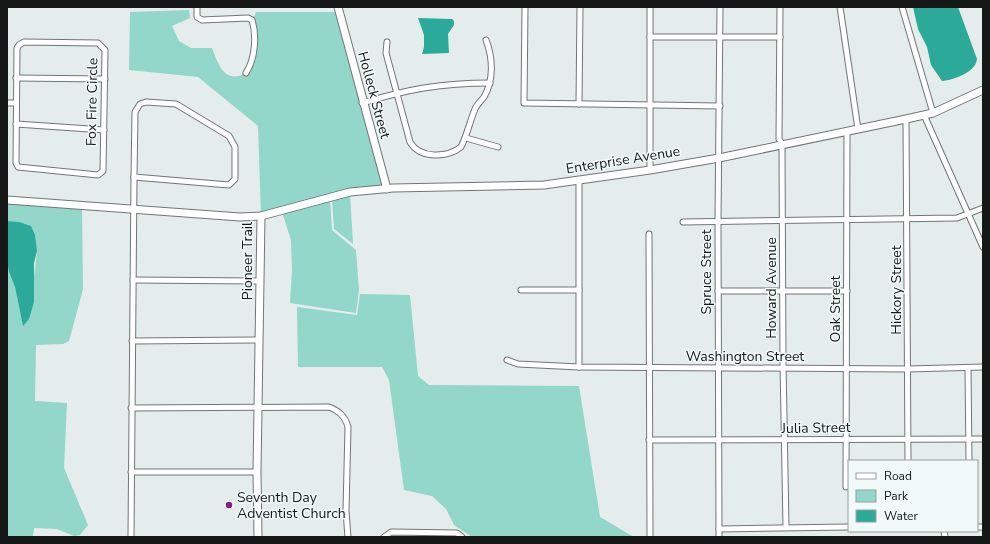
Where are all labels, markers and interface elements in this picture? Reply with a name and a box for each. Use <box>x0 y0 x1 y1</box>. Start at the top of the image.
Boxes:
street label: Holleck Street <box>353 49 395 141</box>
street label: Fox Fire Circle <box>82 58 102 146</box>
street label: Enterprise Avenue <box>565 142 681 178</box>
street label: Pioneer Trail <box>238 221 257 300</box>
street label: Spruce Street <box>697 229 716 315</box>
street label: Howard Avenue <box>762 237 781 339</box>
street label: Hickory Street <box>887 245 906 335</box>
street label: Oak Street <box>826 275 845 342</box>
street label: Washington Street <box>686 347 804 366</box>
street label: Julia Street <box>780 418 851 438</box>
legend <box>848 460 978 532</box>
text: Road <box>884 468 912 484</box>
place label: Seventh Day Adventist Church <box>237 488 346 523</box>
text: Park <box>884 488 909 504</box>
marker: Seventh Day Adventist Church <box>224 500 234 510</box>
text: Water <box>884 508 918 524</box>

